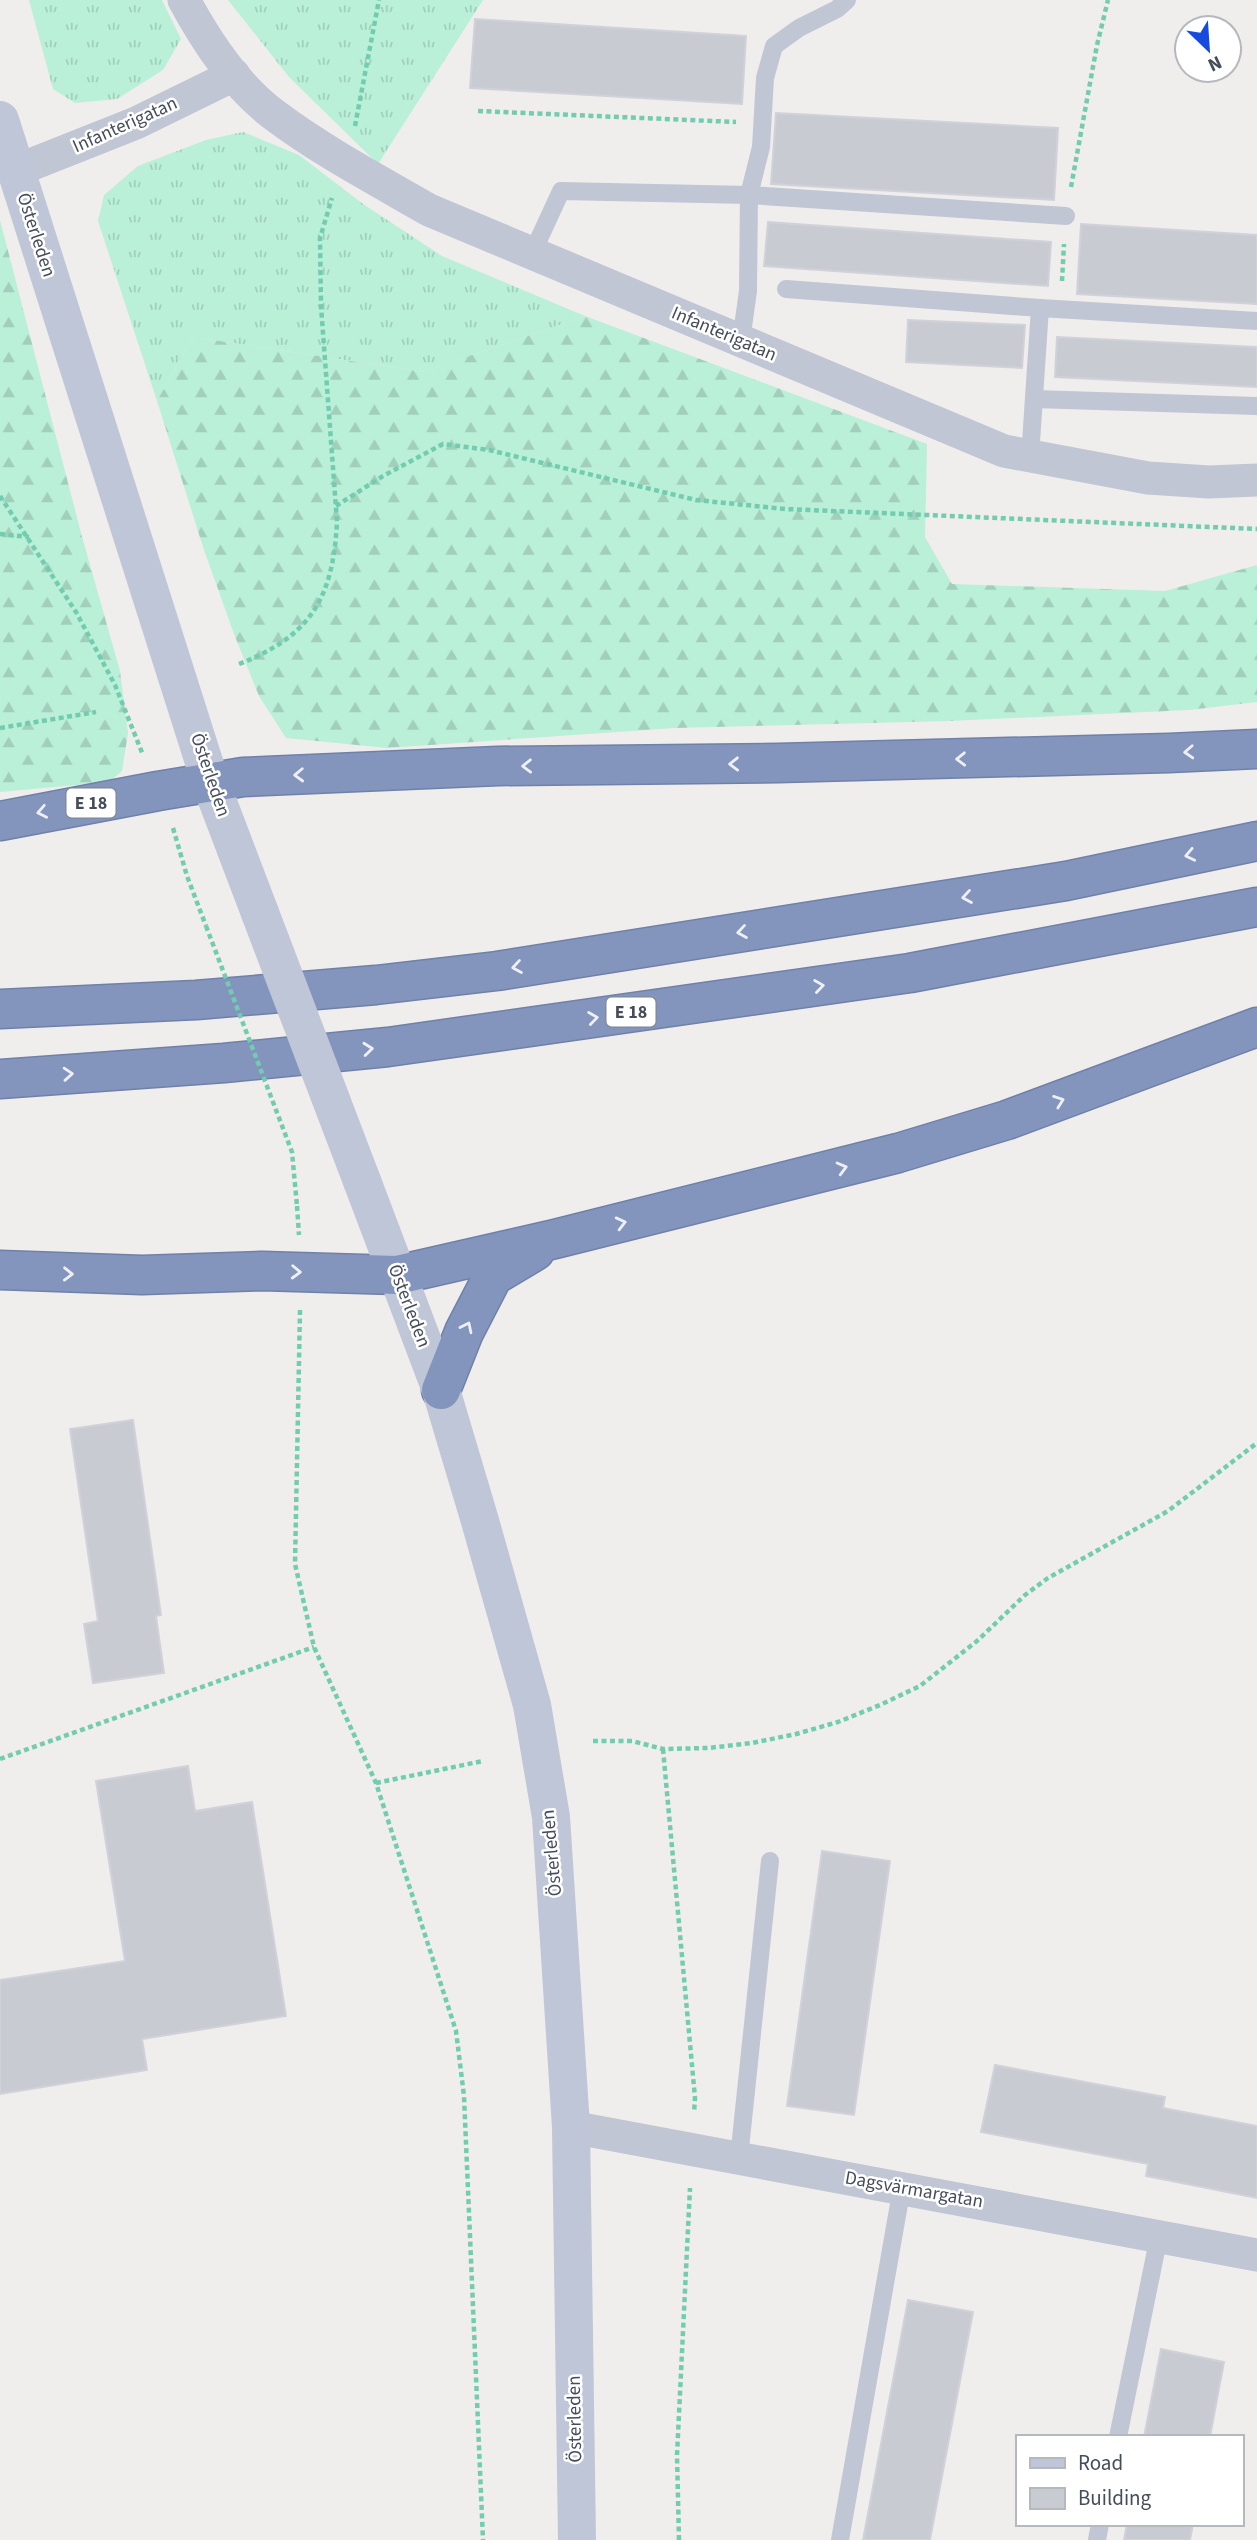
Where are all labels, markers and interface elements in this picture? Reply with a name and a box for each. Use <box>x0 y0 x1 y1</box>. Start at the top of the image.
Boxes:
north arrow <box>1173 14 1243 84</box>
text: N <box>1203 48 1226 78</box>
street label: Infanterigatan <box>68 90 182 160</box>
street label: Österleden <box>10 189 62 281</box>
street label: Infanterigatan <box>667 300 781 368</box>
street label: Österleden <box>183 729 237 821</box>
one-way arrow <box>1183 745 1194 760</box>
one-way arrow <box>956 751 967 766</box>
one-way arrow <box>728 756 739 772</box>
one-way arrow <box>521 758 531 774</box>
one-way arrow <box>294 767 305 782</box>
road number: E 18 <box>66 788 116 818</box>
one-way arrow <box>36 804 48 819</box>
one-way arrow <box>1184 847 1196 862</box>
one-way arrow <box>961 889 972 904</box>
one-way arrow <box>736 924 748 939</box>
one-way arrow <box>511 960 523 975</box>
one-way arrow <box>813 979 824 994</box>
road number: E 18 <box>606 998 656 1027</box>
one-way arrow <box>587 1010 599 1025</box>
one-way arrow <box>362 1041 374 1056</box>
one-way arrow <box>63 1067 74 1082</box>
one-way arrow <box>1053 1095 1065 1109</box>
one-way arrow <box>836 1162 848 1176</box>
one-way arrow <box>615 1216 627 1231</box>
street label: Österleden <box>381 1261 437 1351</box>
one-way arrow <box>291 1264 301 1280</box>
one-way arrow <box>63 1266 74 1282</box>
one-way arrow <box>458 1322 472 1334</box>
street label: Österleden <box>535 1808 569 1898</box>
street label: Dagsvärmargatan <box>843 2165 985 2215</box>
street label: Österleden <box>561 2375 589 2463</box>
legend <box>1016 2435 1243 2526</box>
text: Road <box>1078 2448 1123 2478</box>
text: Building <box>1078 2483 1152 2513</box>

